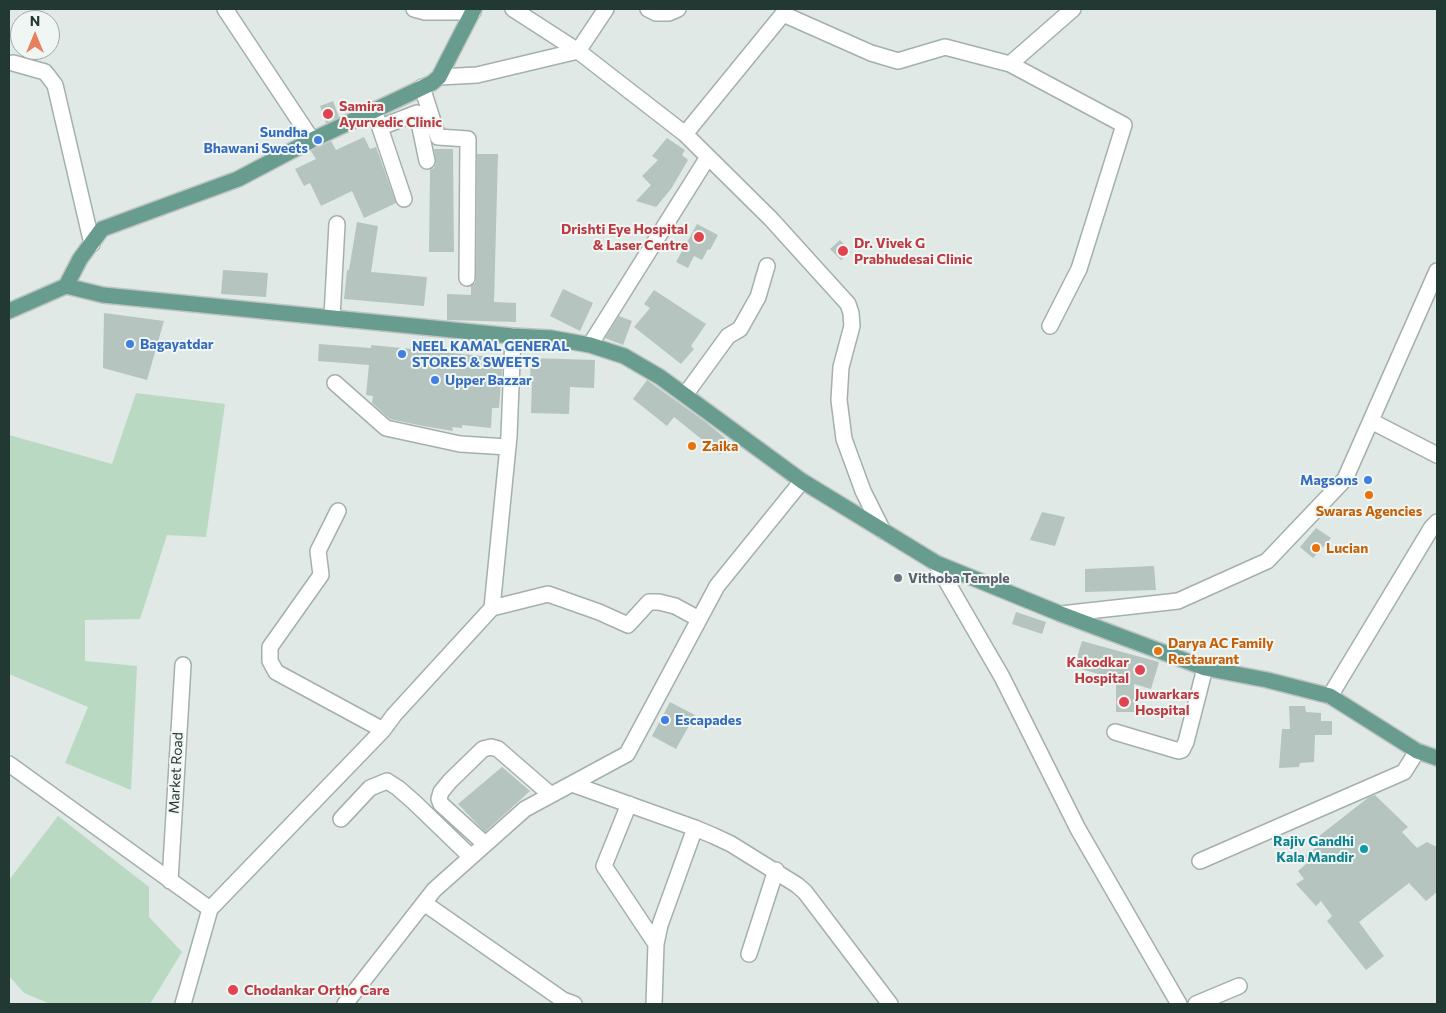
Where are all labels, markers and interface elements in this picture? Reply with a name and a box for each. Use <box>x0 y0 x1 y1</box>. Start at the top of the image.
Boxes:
north arrow <box>10 10 60 60</box>
text: N <box>30 12 40 29</box>
place label: Samira Ayurvedic Clinic <box>339 98 442 130</box>
marker: Samira Ayurvedic Clinic <box>321 107 335 121</box>
place label: Sundha Bhawani Sweets <box>203 124 308 156</box>
marker: Sundha Bhawani Sweets <box>312 134 324 146</box>
place label: Drishti Eye Hospital & Laser Centre <box>561 221 688 253</box>
marker: Drishti Eye Hospital & Laser Centre <box>692 230 706 244</box>
place label: Dr. Vivek G Prabhudesai Clinic <box>854 235 973 268</box>
marker: Dr. Vivek G Prabhudesai Clinic <box>836 244 850 258</box>
place label: Bagayatdar <box>140 336 214 352</box>
marker: Bagayatdar <box>124 338 136 350</box>
place label: NEEL KAMAL GENERAL STORES & SWEETS <box>412 338 569 371</box>
marker: NEEL KAMAL GENERAL STORES & SWEETS <box>396 348 408 360</box>
place label: Upper Bazzar <box>445 372 532 388</box>
marker: Upper Bazzar <box>429 374 441 386</box>
place label: Zaika <box>702 438 738 454</box>
marker: Zaika <box>686 440 698 452</box>
place label: Magsons <box>1300 472 1358 488</box>
marker: Magsons <box>1362 474 1374 486</box>
marker: Swaras Agencies <box>1363 489 1375 501</box>
place label: Swaras Agencies <box>1316 503 1422 519</box>
place label: Lucian <box>1326 540 1368 556</box>
marker: Lucian <box>1310 542 1322 554</box>
place label: Vithoba Temple <box>908 570 1010 586</box>
marker: Vithoba Temple <box>892 572 904 584</box>
place label: Darya AC Family Restaurant <box>1168 635 1274 668</box>
marker: Darya AC Family Restaurant <box>1152 645 1164 657</box>
place label: Kakodkar Hospital <box>1066 654 1129 686</box>
marker: Kakodkar Hospital <box>1133 663 1147 677</box>
place label: Juwarkars Hospital <box>1135 686 1200 719</box>
marker: Juwarkars Hospital <box>1117 695 1131 709</box>
place label: Escapades <box>675 712 742 728</box>
marker: Escapades <box>659 714 671 726</box>
street label: Market Road <box>165 732 187 814</box>
place label: Rajiv Gandhi Kala Mandir <box>1273 833 1354 866</box>
marker: Rajiv Gandhi Kala Mandir <box>1358 843 1370 855</box>
place label: Chodankar Ortho Care <box>244 982 390 998</box>
marker: Chodankar Ortho Care <box>226 983 240 997</box>

